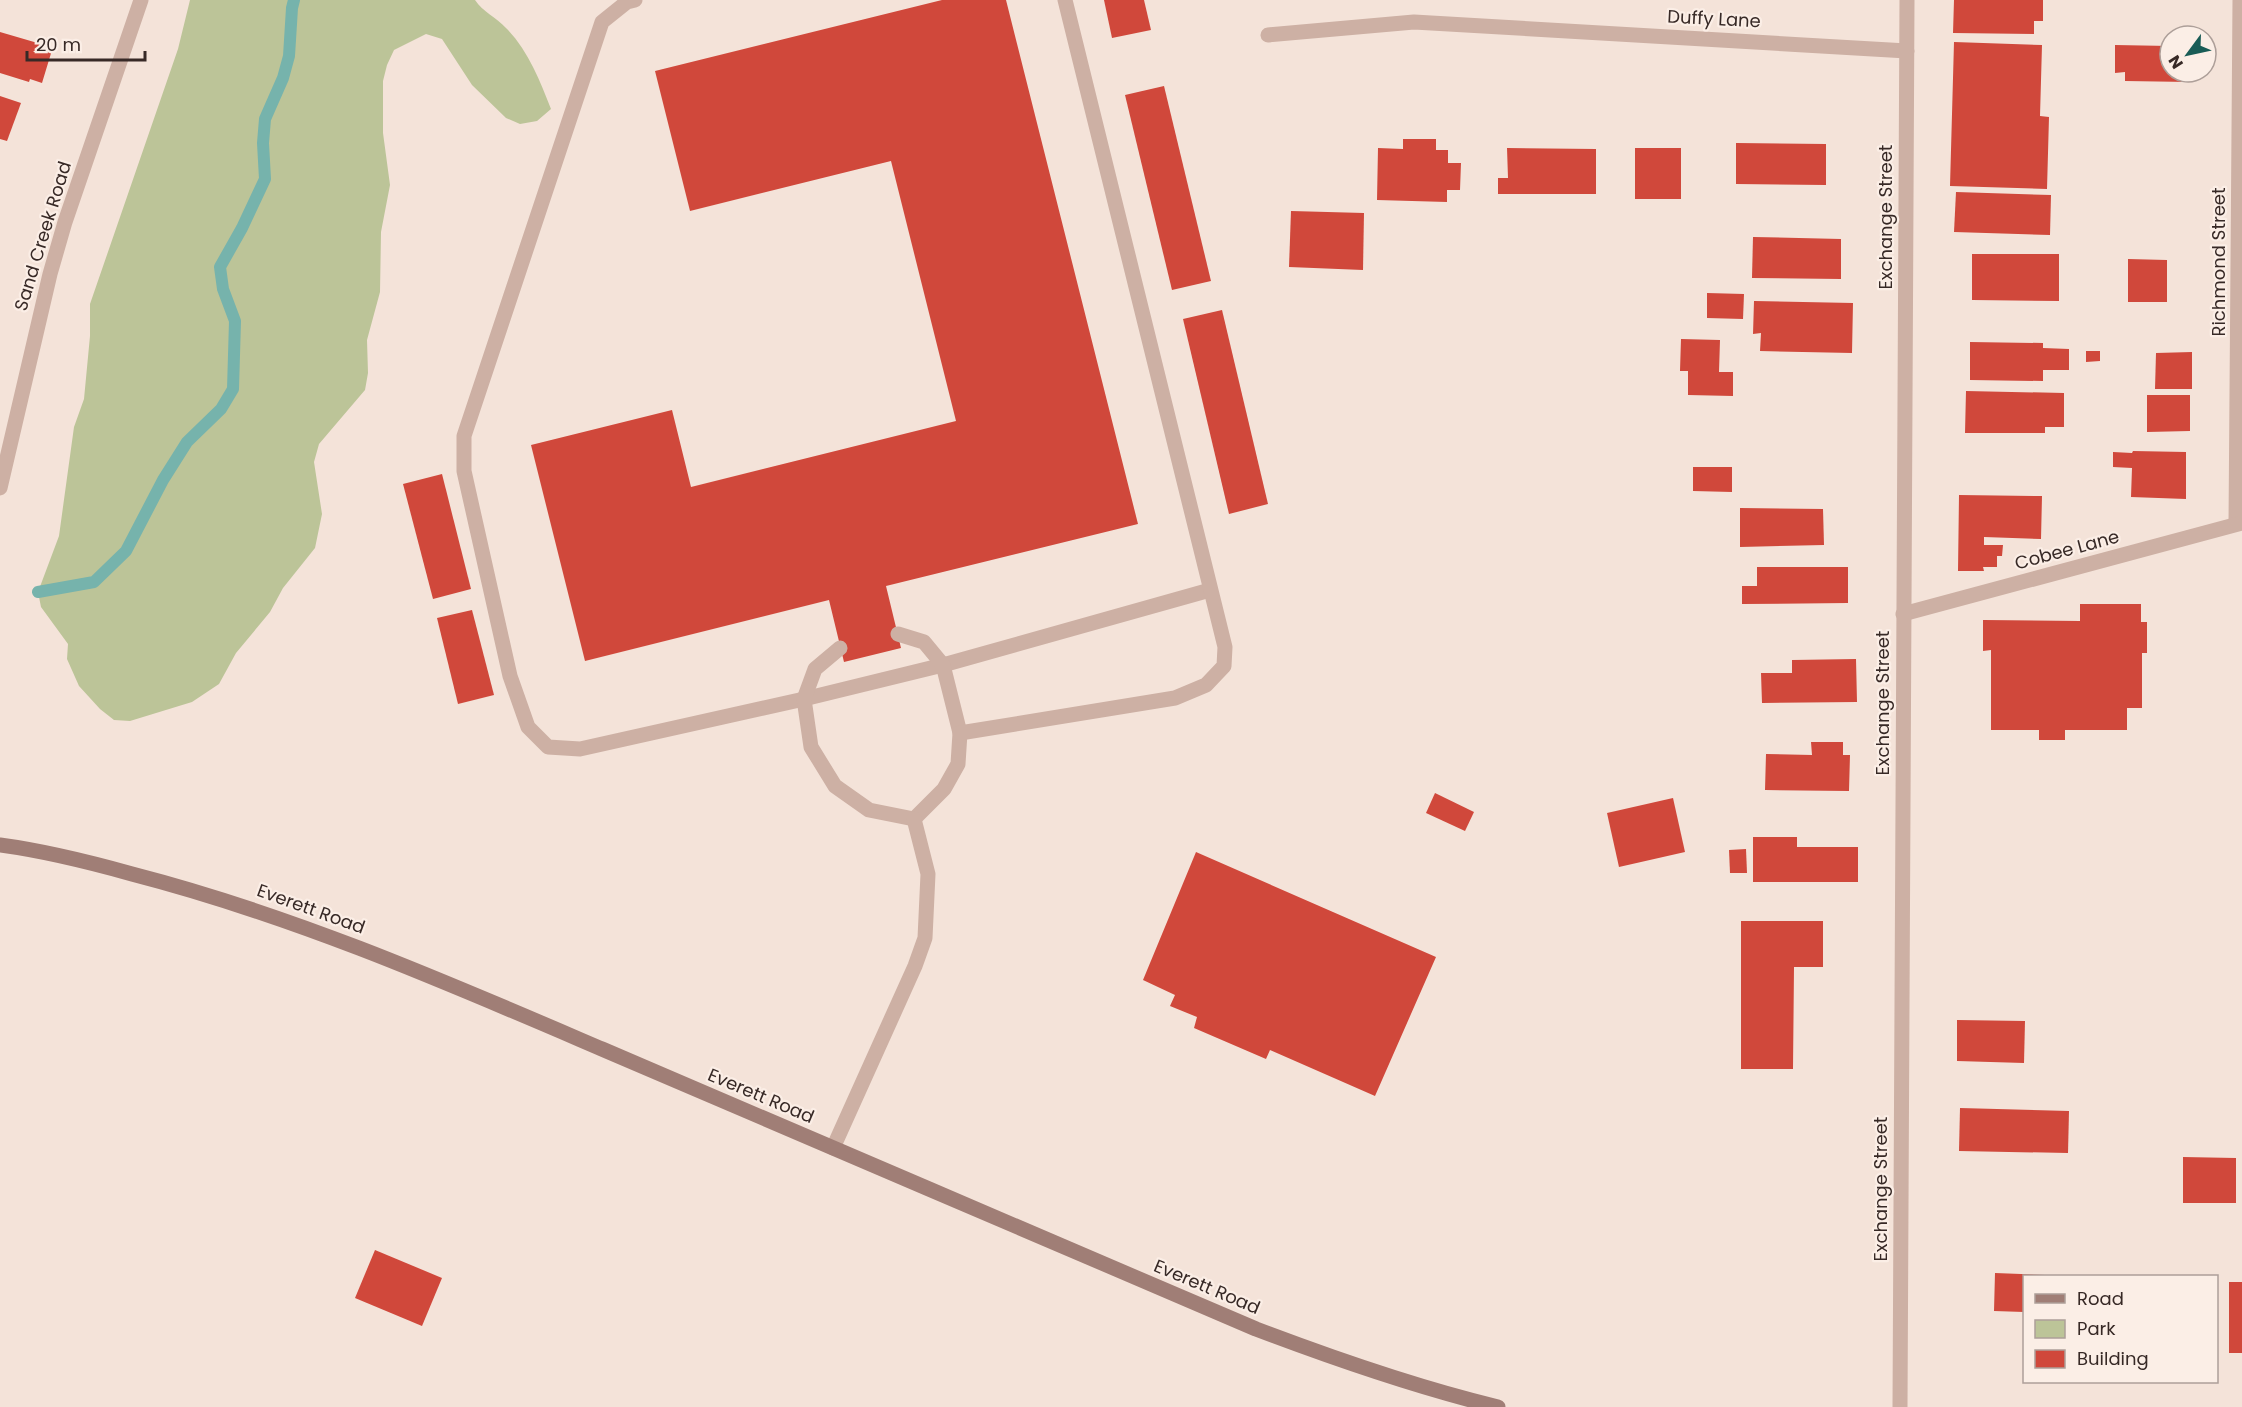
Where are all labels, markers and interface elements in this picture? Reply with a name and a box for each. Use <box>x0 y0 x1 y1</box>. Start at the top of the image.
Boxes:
street label: Duffy Lane <box>1667 4 1761 33</box>
scale bar <box>27 24 146 62</box>
north arrow <box>2158 24 2218 84</box>
text: 20 m <box>36 32 81 57</box>
text: N <box>2163 51 2189 73</box>
street label: Exchange Street <box>1873 145 1898 289</box>
street label: Sand Creek Road <box>8 158 77 314</box>
street label: Richmond Street <box>2206 187 2231 337</box>
street label: Cobee Lane <box>2012 524 2122 575</box>
street label: Exchange Street <box>1870 631 1895 775</box>
street label: Everett Road <box>254 877 369 940</box>
street label: Everett Road <box>704 1062 818 1129</box>
street label: Exchange Street <box>1868 1117 1893 1261</box>
street label: Everett Road <box>1150 1253 1264 1320</box>
legend <box>2023 1275 2218 1383</box>
text: Road <box>2077 1286 2124 1311</box>
text: Park <box>2077 1316 2116 1341</box>
text: Building <box>2077 1346 2149 1371</box>

